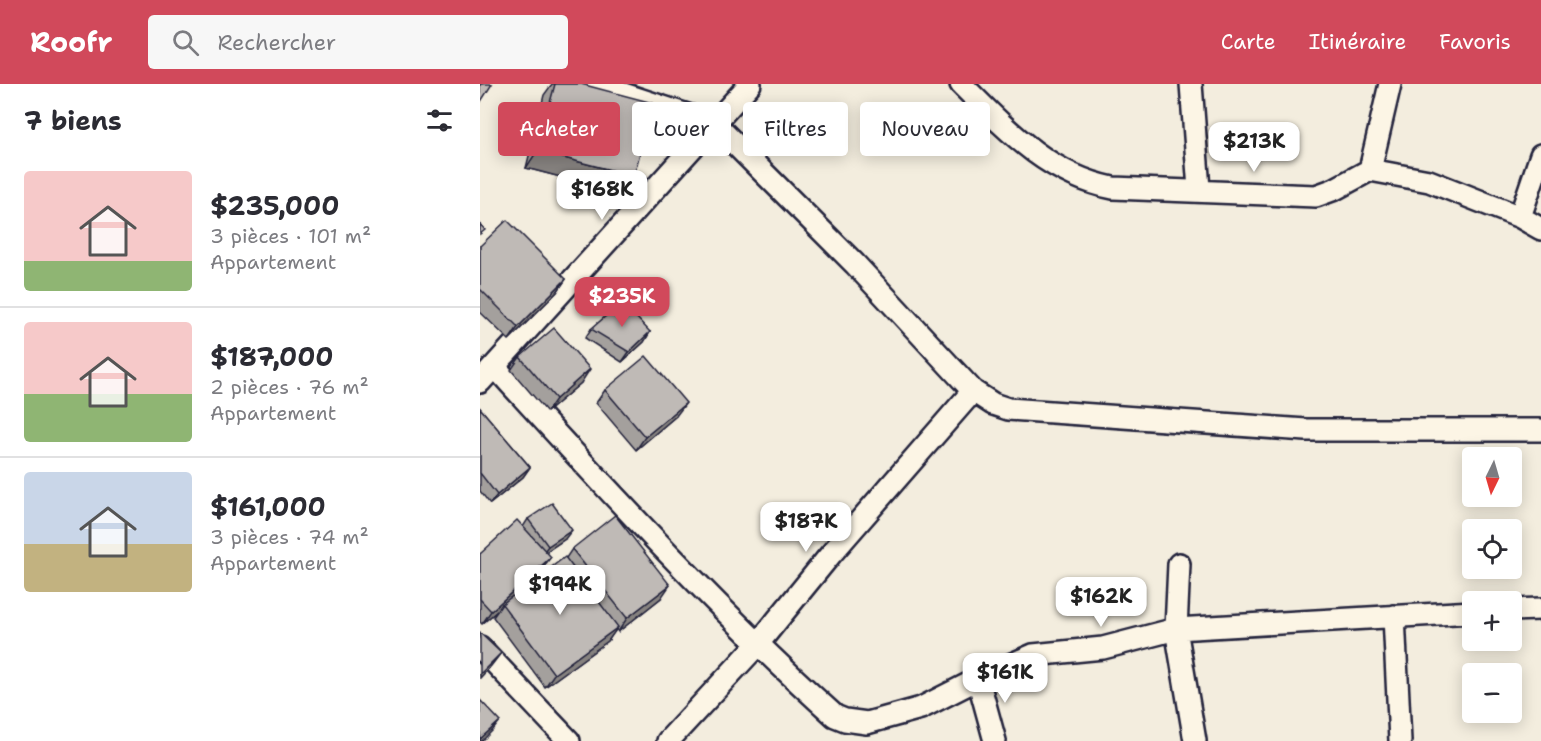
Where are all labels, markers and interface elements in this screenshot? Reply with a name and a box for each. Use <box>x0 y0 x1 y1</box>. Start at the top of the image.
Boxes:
search box <box>148 15 568 69</box>
text: Roofr <box>30 23 112 61</box>
icon: search <box>169 26 202 59</box>
text: Rechercher <box>217 28 336 57</box>
text: Carte <box>1221 28 1276 56</box>
text: Itinéraire <box>1309 28 1406 56</box>
text: Favoris <box>1439 28 1511 56</box>
chip: Acheter <box>498 102 620 156</box>
chip: Louer <box>632 102 731 156</box>
chip: Filtres <box>743 102 848 156</box>
chip: Nouveau <box>860 102 990 156</box>
text: 7 biens <box>24 103 122 138</box>
icon: filters <box>423 104 456 137</box>
pin: $213K <box>1212 122 1296 173</box>
text: $213K <box>1223 128 1285 154</box>
pin: $168K <box>560 170 644 221</box>
text: $168K <box>570 176 634 202</box>
text: $235,000 <box>210 188 339 223</box>
icon: home <box>72 195 144 267</box>
text: 3 pièces · 101 m² <box>210 223 371 249</box>
text: Appartement <box>210 249 336 275</box>
pin: $235K <box>580 277 664 328</box>
text: $235K <box>588 283 656 309</box>
text: $187,000 <box>210 339 334 374</box>
icon: home <box>72 346 144 418</box>
text: 2 pièces · 76 m² <box>210 374 369 400</box>
text: Appartement <box>210 400 336 426</box>
north arrow <box>1462 447 1522 507</box>
map controls <box>1462 447 1522 723</box>
text: $161,000 <box>210 489 326 524</box>
icon: home <box>72 496 144 568</box>
pin: $187K <box>764 502 848 553</box>
text: $187K <box>774 508 838 534</box>
button: locate <box>1462 519 1522 579</box>
text: 3 pièces · 74 m² <box>210 524 369 550</box>
text: Appartement <box>210 550 336 576</box>
pin: $194K <box>518 565 602 616</box>
text: $194K <box>528 571 592 597</box>
pin: $162K <box>1059 577 1143 628</box>
text: $162K <box>1070 583 1132 609</box>
button: + <box>1462 591 1522 651</box>
pin: $161K <box>963 653 1047 704</box>
text: $161K <box>977 659 1033 685</box>
button: − <box>1462 663 1522 723</box>

